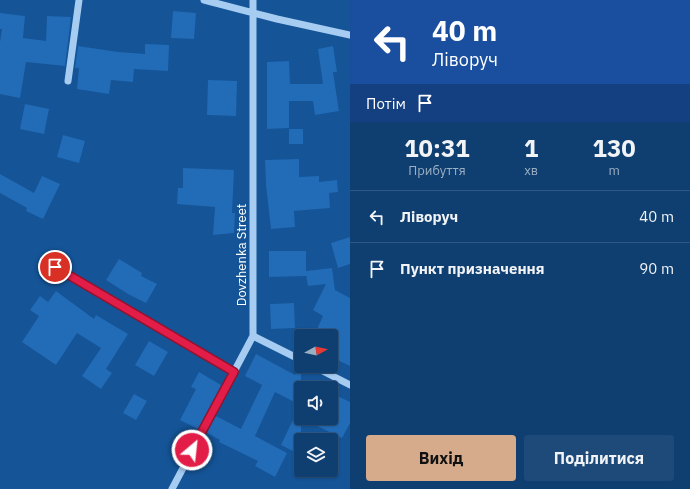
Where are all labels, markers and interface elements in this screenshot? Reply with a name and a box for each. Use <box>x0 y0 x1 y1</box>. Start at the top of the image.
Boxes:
text: 40 m <box>432 12 497 49</box>
icon: left <box>366 16 418 68</box>
text: Ліворуч <box>432 48 498 71</box>
icon: arrive <box>414 92 436 114</box>
text: Потім <box>366 94 406 113</box>
text: 10:31 <box>404 132 470 164</box>
text: 1 <box>524 132 538 164</box>
text: 130 <box>593 132 636 164</box>
text: Прибуття <box>408 162 466 179</box>
text: хв <box>524 162 538 179</box>
text: m <box>608 162 620 179</box>
street label: Dovzhenka Street <box>233 204 250 306</box>
icon: left <box>366 206 388 228</box>
text: Ліворуч <box>400 207 458 226</box>
text: 40 m <box>639 207 674 226</box>
pin <box>38 250 72 284</box>
icon: arrive <box>44 256 66 278</box>
icon: arrive <box>366 258 388 280</box>
text: Пункт призначення <box>400 259 545 278</box>
text: 90 m <box>639 259 674 278</box>
north arrow <box>294 329 338 373</box>
map controls <box>294 329 338 477</box>
button: sound <box>294 381 338 425</box>
position arrow <box>171 429 213 471</box>
button: layers <box>294 433 338 477</box>
button: Вихід <box>366 435 516 481</box>
button: Поділитися <box>524 435 674 481</box>

